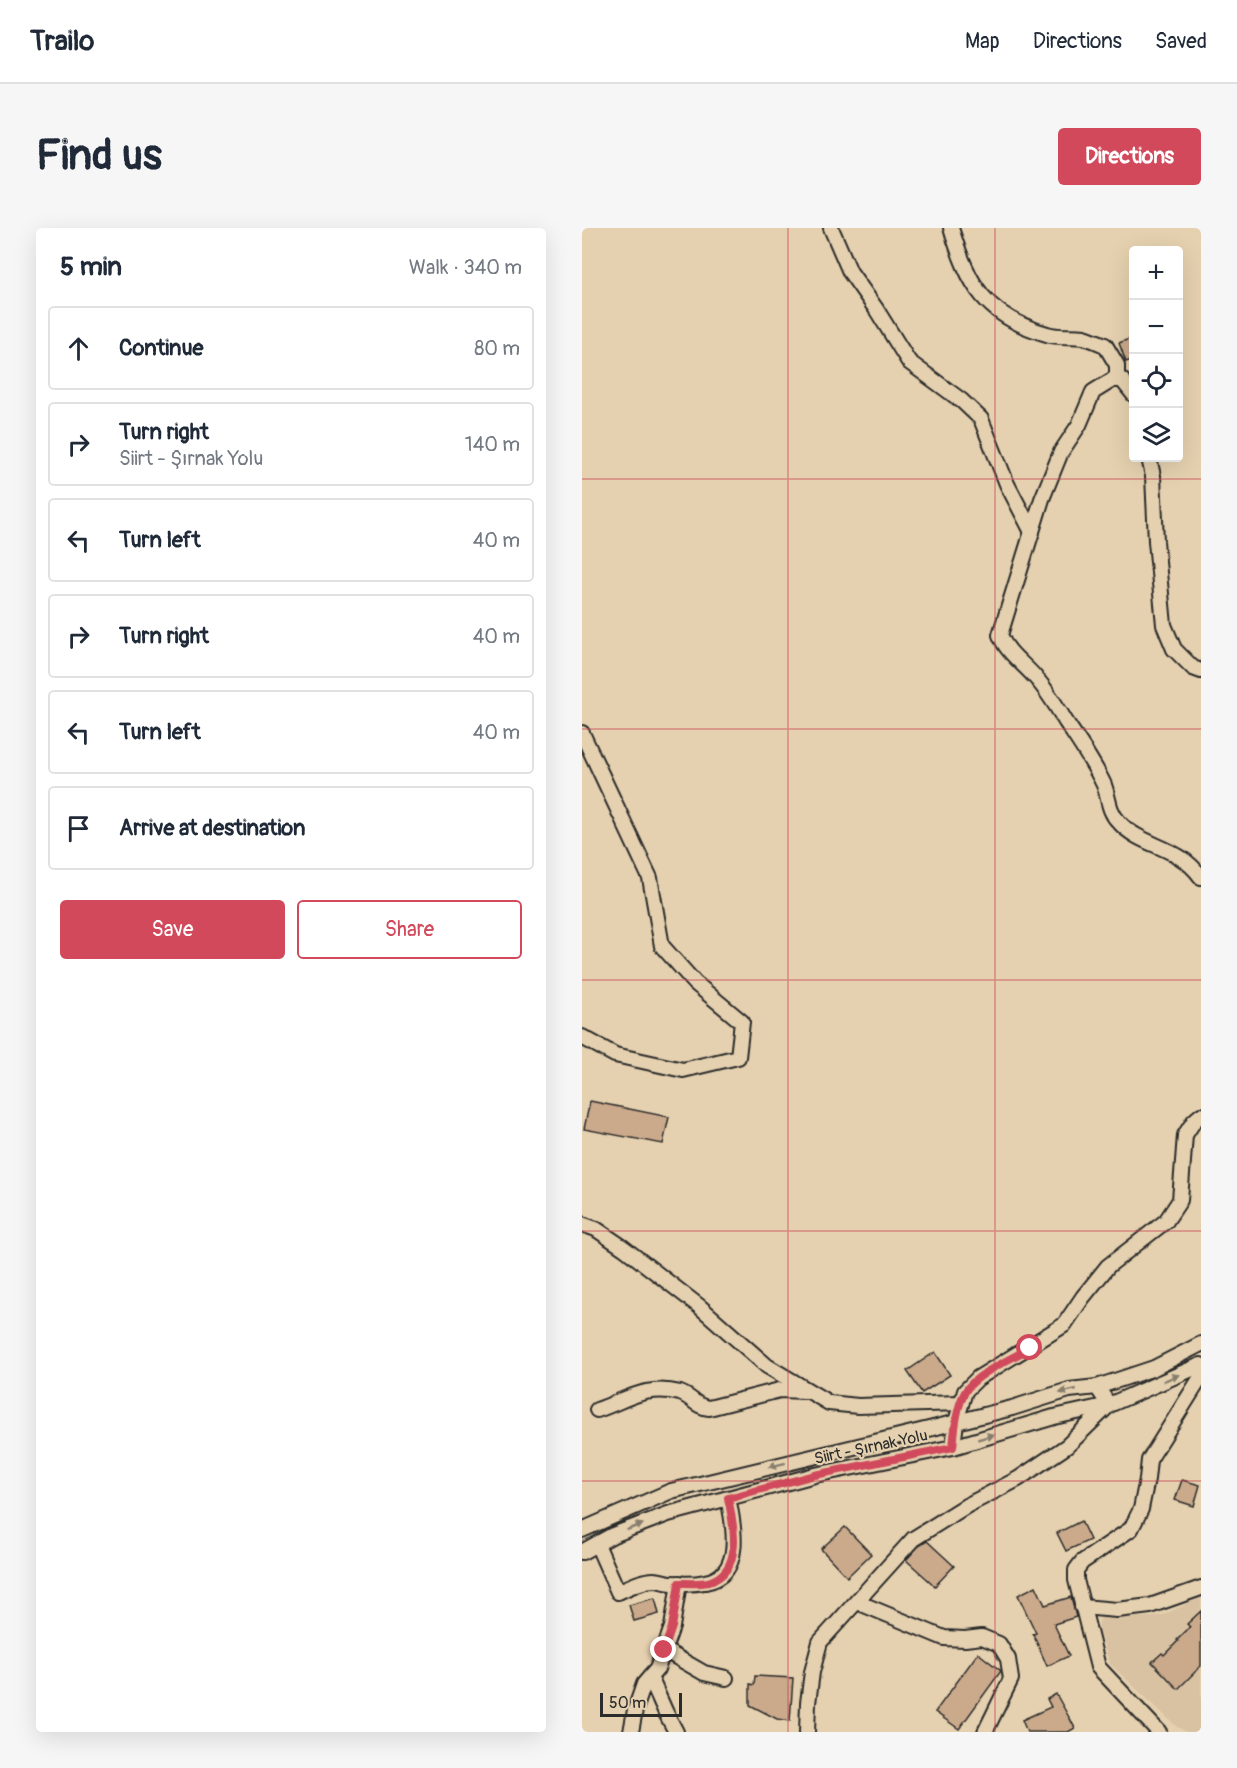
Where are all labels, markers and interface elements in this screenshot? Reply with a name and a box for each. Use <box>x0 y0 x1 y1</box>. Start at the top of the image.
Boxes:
text: Trailo <box>30 24 94 59</box>
text: Map <box>965 28 1000 55</box>
text: Directions <box>1033 28 1122 55</box>
text: Saved <box>1155 28 1207 55</box>
button: Directions <box>1058 128 1201 185</box>
text: Find us <box>36 130 162 182</box>
map controls <box>1129 246 1183 462</box>
button: + <box>1129 246 1183 300</box>
text: 5 min <box>60 251 122 283</box>
text: Walk · 340 m <box>409 255 522 280</box>
button: − <box>1129 300 1183 354</box>
icon: ahead <box>62 332 95 365</box>
text: Continue <box>119 334 203 362</box>
text: 80 m <box>474 336 520 361</box>
button: locate <box>1129 354 1183 408</box>
button: layers <box>1129 408 1183 462</box>
text: Turn right <box>119 418 209 446</box>
icon: right <box>62 428 95 461</box>
text: 140 m <box>465 432 520 457</box>
text: Siirt - Şırnak Yolu <box>119 446 263 471</box>
icon: left <box>62 524 95 557</box>
text: Turn left <box>119 526 201 554</box>
text: 40 m <box>473 528 520 553</box>
icon: right <box>62 620 95 653</box>
text: Turn right <box>119 622 209 650</box>
text: 40 m <box>473 624 520 649</box>
icon: left <box>62 716 95 749</box>
text: Turn left <box>119 718 201 746</box>
text: 40 m <box>473 720 520 745</box>
icon: arrive <box>62 812 95 845</box>
text: Arrive at destination <box>119 814 305 842</box>
button: Save <box>60 900 285 959</box>
button: Share <box>297 900 522 959</box>
route start <box>1016 1334 1042 1360</box>
one-way arrow <box>1163 1373 1181 1383</box>
one-way arrow <box>1059 1387 1077 1397</box>
street label: Siirt - Şırnak Yolu <box>812 1425 930 1469</box>
one-way arrow <box>977 1432 995 1441</box>
one-way arrow <box>768 1461 786 1471</box>
one-way arrow <box>626 1522 644 1531</box>
route end <box>650 1636 676 1662</box>
scale bar <box>600 1690 682 1718</box>
text: 50 m <box>609 1693 646 1713</box>

